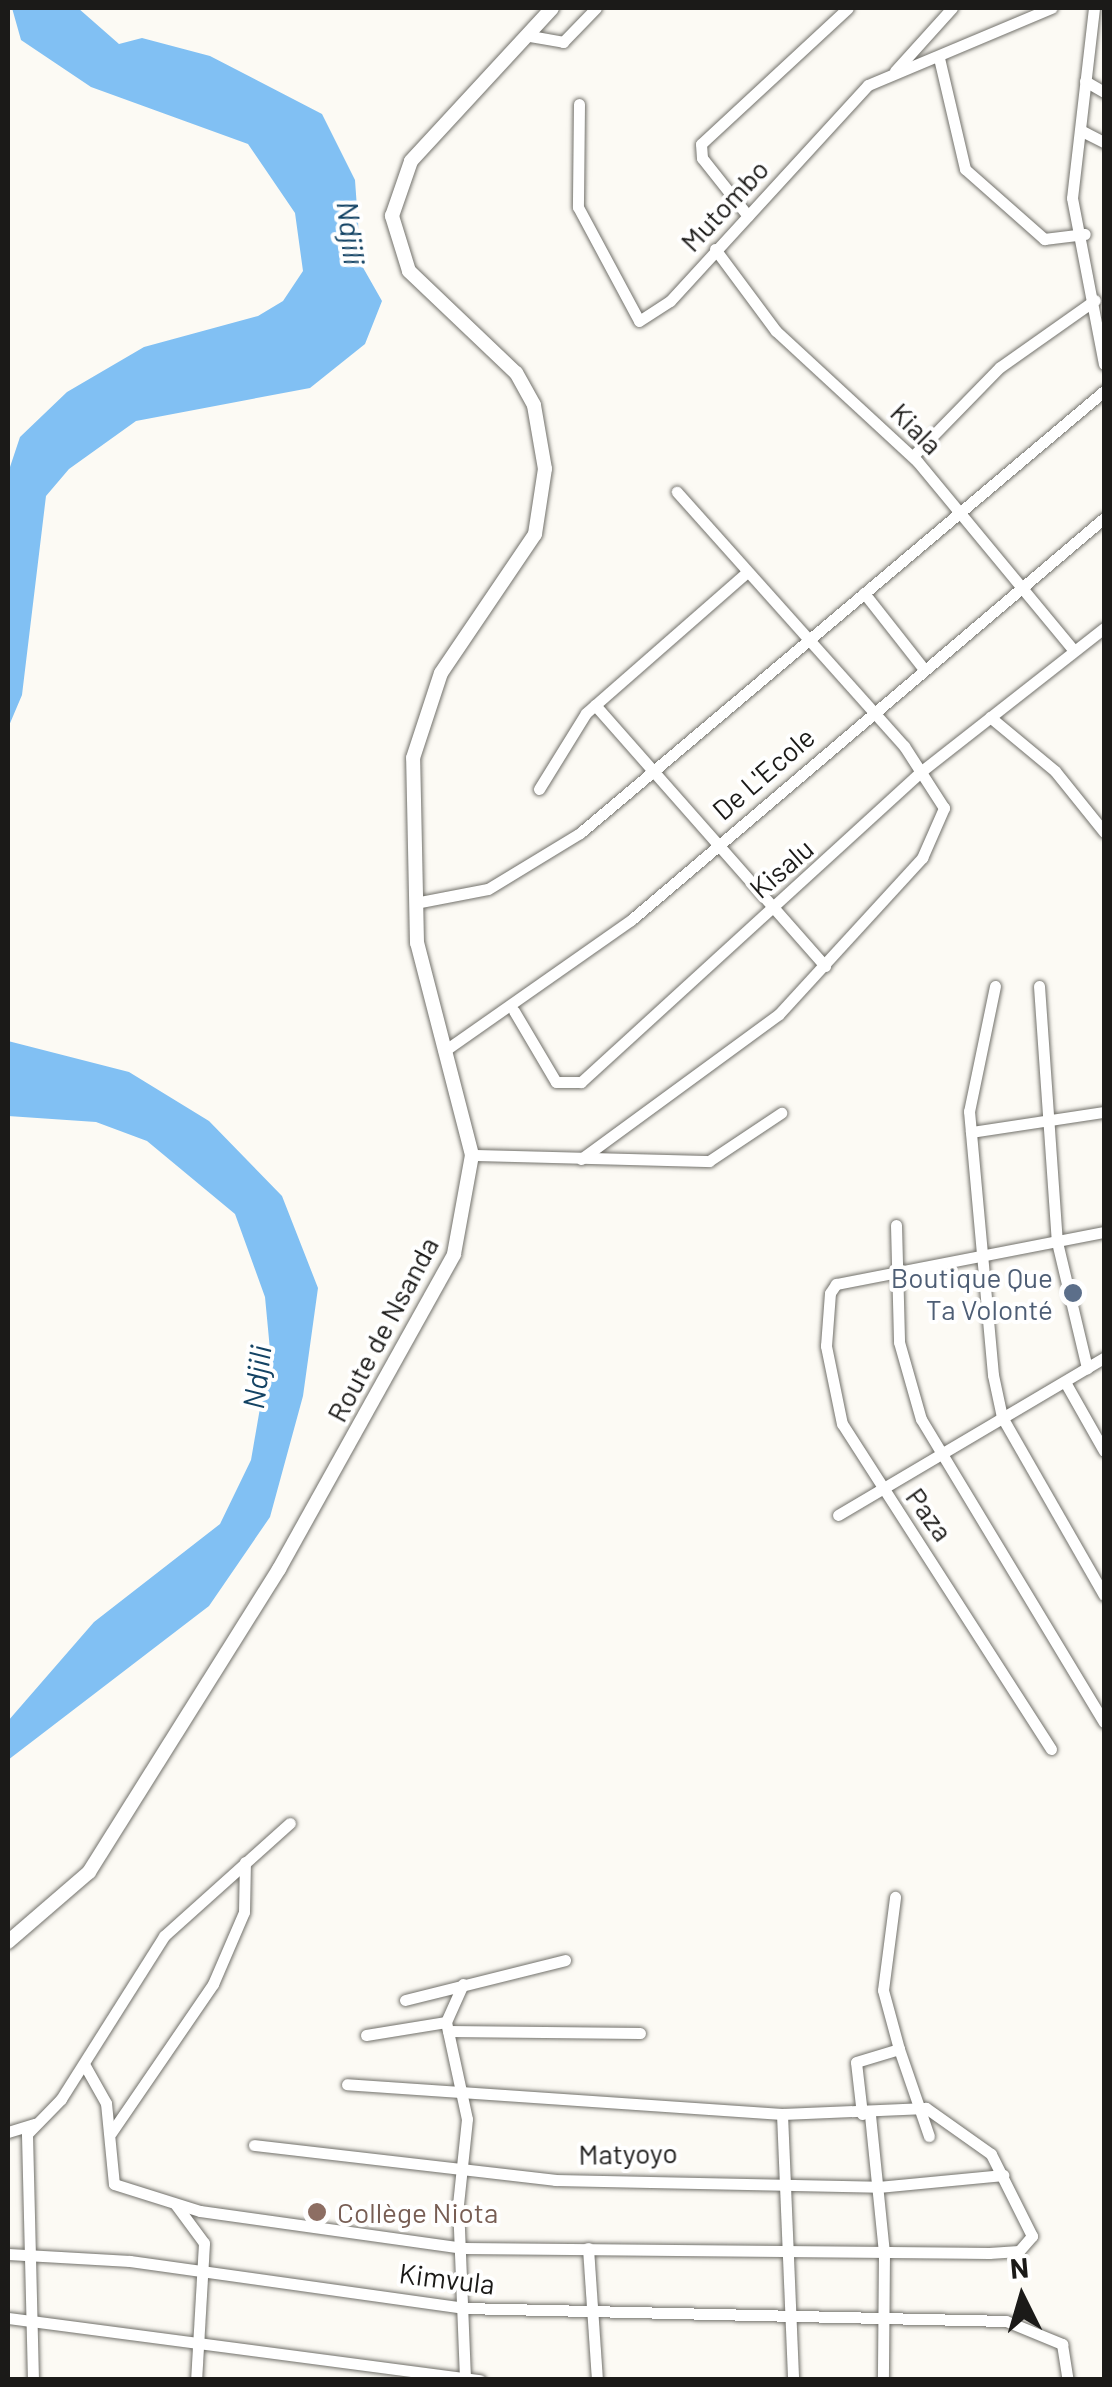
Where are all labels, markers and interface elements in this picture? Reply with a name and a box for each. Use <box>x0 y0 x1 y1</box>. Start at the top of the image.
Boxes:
street label: Mutombo <box>673 152 775 258</box>
water label: Ndjili <box>330 199 374 267</box>
street label: Kiala <box>884 395 950 461</box>
street label: De L'Ecole <box>705 720 821 826</box>
street label: Kisalu <box>742 831 820 905</box>
street label: Route de Nsanda <box>319 1231 445 1427</box>
place label: Boutique Que Ta Volonté <box>891 1260 1053 1326</box>
marker: Boutique Que Ta Volonté <box>1062 1282 1084 1304</box>
water label: Ndjili <box>234 1343 278 1411</box>
street label: Paza <box>899 1481 961 1547</box>
street label: Matyoyo <box>578 2135 678 2171</box>
place label: Collège Niota <box>337 2195 498 2229</box>
marker: Collège Niota <box>306 2201 328 2223</box>
north arrow <box>972 2247 1072 2347</box>
text: N <box>1009 2249 1030 2285</box>
street label: Kimvula <box>397 2255 497 2301</box>

